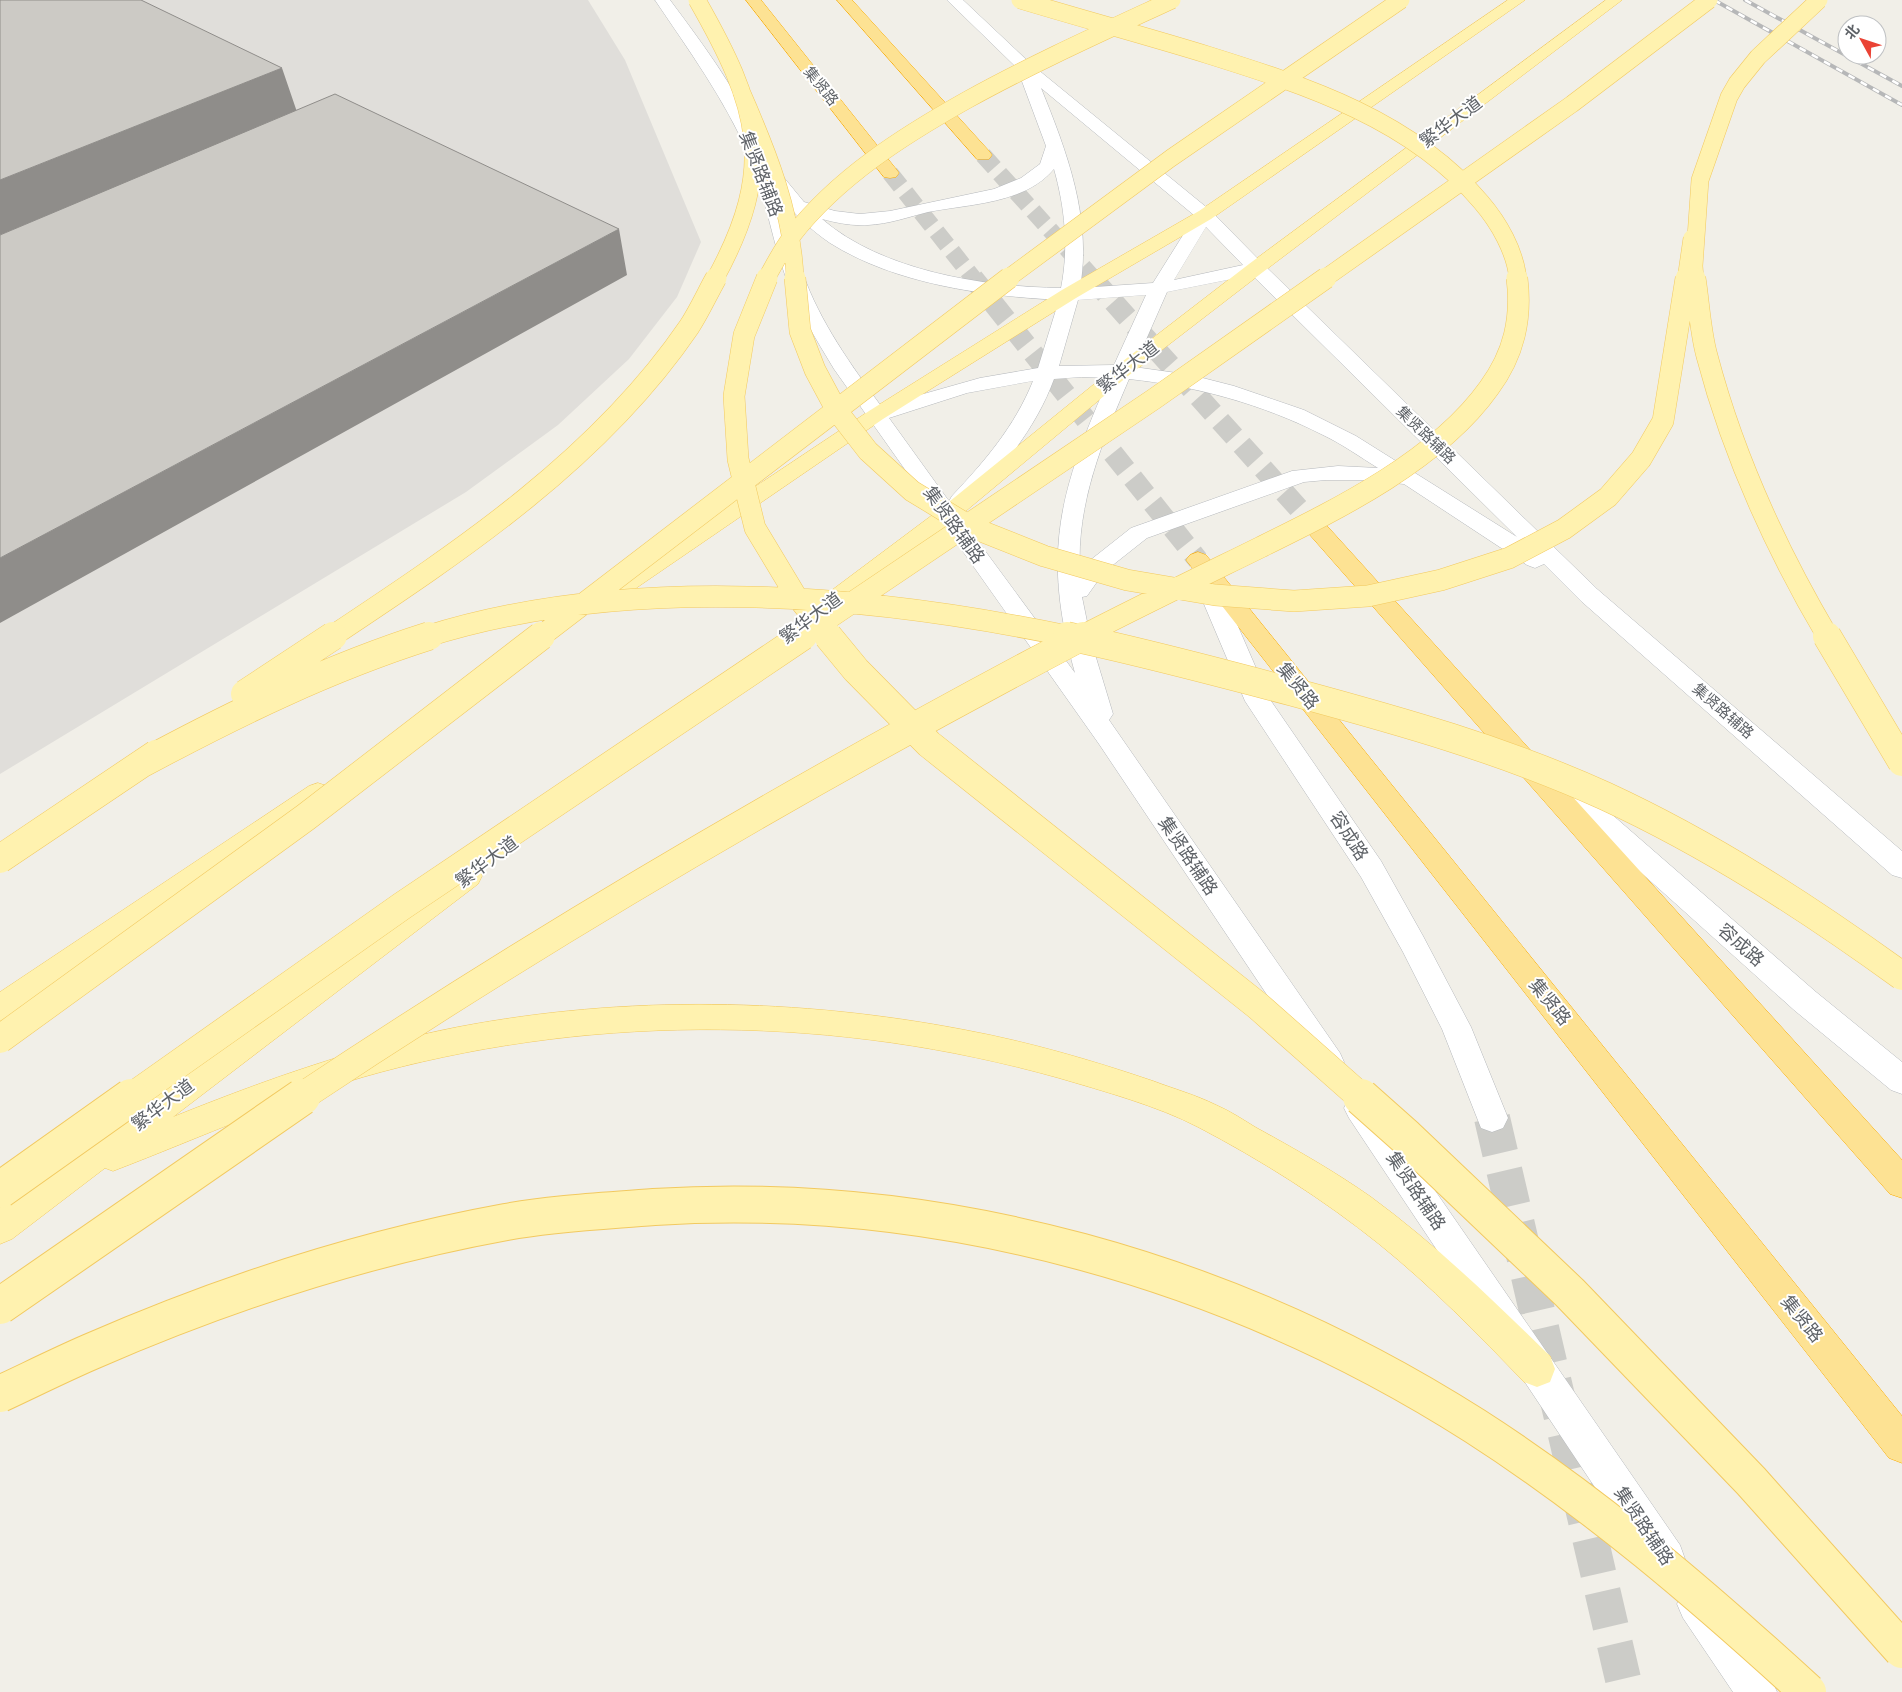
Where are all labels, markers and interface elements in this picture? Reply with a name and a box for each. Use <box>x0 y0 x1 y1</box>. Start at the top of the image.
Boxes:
north arrow <box>1837 15 1887 65</box>
text: 北 <box>1840 20 1863 43</box>
street label: 集贤路 <box>800 62 844 109</box>
street label: 繁华大道 <box>1414 90 1486 152</box>
street label: 集贤路辅路 <box>735 127 789 220</box>
street label: 繁华大道 <box>1092 335 1163 398</box>
street label: 集贤路辅路 <box>1393 401 1461 468</box>
street label: 集贤路辅路 <box>919 481 991 568</box>
street label: 繁华大道 <box>774 586 846 648</box>
street label: 集贤路 <box>1272 657 1325 714</box>
street label: 集贤路辅路 <box>1689 678 1759 742</box>
street label: 容成路 <box>1325 806 1375 865</box>
street label: 集贤路辅路 <box>1154 811 1224 899</box>
street label: 繁华大道 <box>450 830 522 892</box>
street label: 容成路 <box>1713 917 1770 971</box>
street label: 集贤路 <box>1524 973 1577 1030</box>
street label: 繁华大道 <box>126 1073 198 1135</box>
street label: 集贤路辅路 <box>1382 1146 1452 1234</box>
street label: 集贤路 <box>1776 1290 1829 1347</box>
street label: 集贤路辅路 <box>1610 1481 1680 1569</box>

